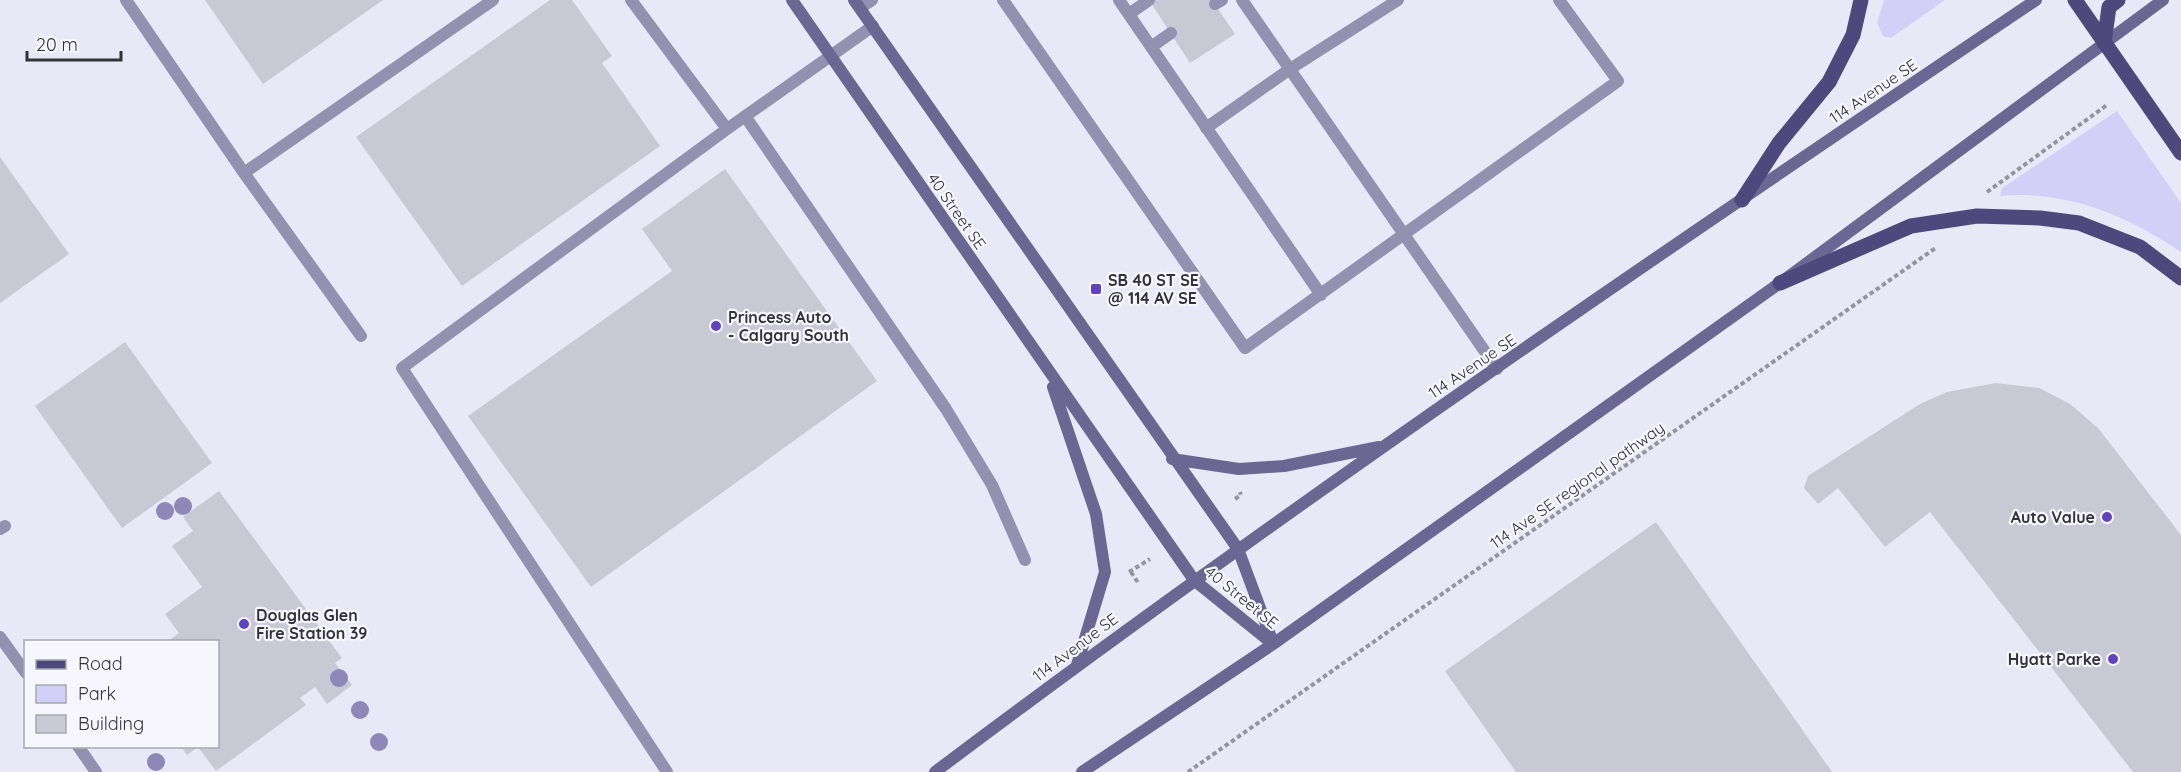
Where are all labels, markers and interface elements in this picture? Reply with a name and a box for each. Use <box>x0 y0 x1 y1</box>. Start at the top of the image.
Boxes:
scale bar <box>27 24 122 62</box>
text: 20 m <box>36 33 78 56</box>
street label: 114 Avenue SE <box>1825 54 1921 128</box>
street label: 40 Street SE <box>923 169 991 253</box>
place label: SB 40 ST SE @ 114 AV SE <box>1108 270 1199 308</box>
marker: SB 40 ST SE @ 114 AV SE <box>1089 282 1103 296</box>
place label: Princess Auto - Calgary South <box>728 307 849 345</box>
marker: Princess Auto - Calgary South <box>709 319 723 333</box>
street label: 114 Avenue SE <box>1424 329 1520 403</box>
street label: 114 Ave SE regional pathway <box>1486 417 1668 553</box>
place label: Auto Value <box>2011 507 2095 527</box>
marker: Auto Value <box>2100 510 2114 524</box>
street label: 40 Street SE <box>1201 561 1283 633</box>
place label: Douglas Glen Fire Station 39 <box>256 605 367 643</box>
street label: 114 Avenue SE <box>1028 608 1122 686</box>
marker: Douglas Glen Fire Station 39 <box>237 617 251 631</box>
legend <box>24 640 219 748</box>
place label: Hyatt Parke <box>2008 649 2101 669</box>
text: Road <box>78 652 123 675</box>
marker: Hyatt Parke <box>2106 652 2120 666</box>
text: Park <box>78 682 116 705</box>
text: Building <box>78 712 144 735</box>

